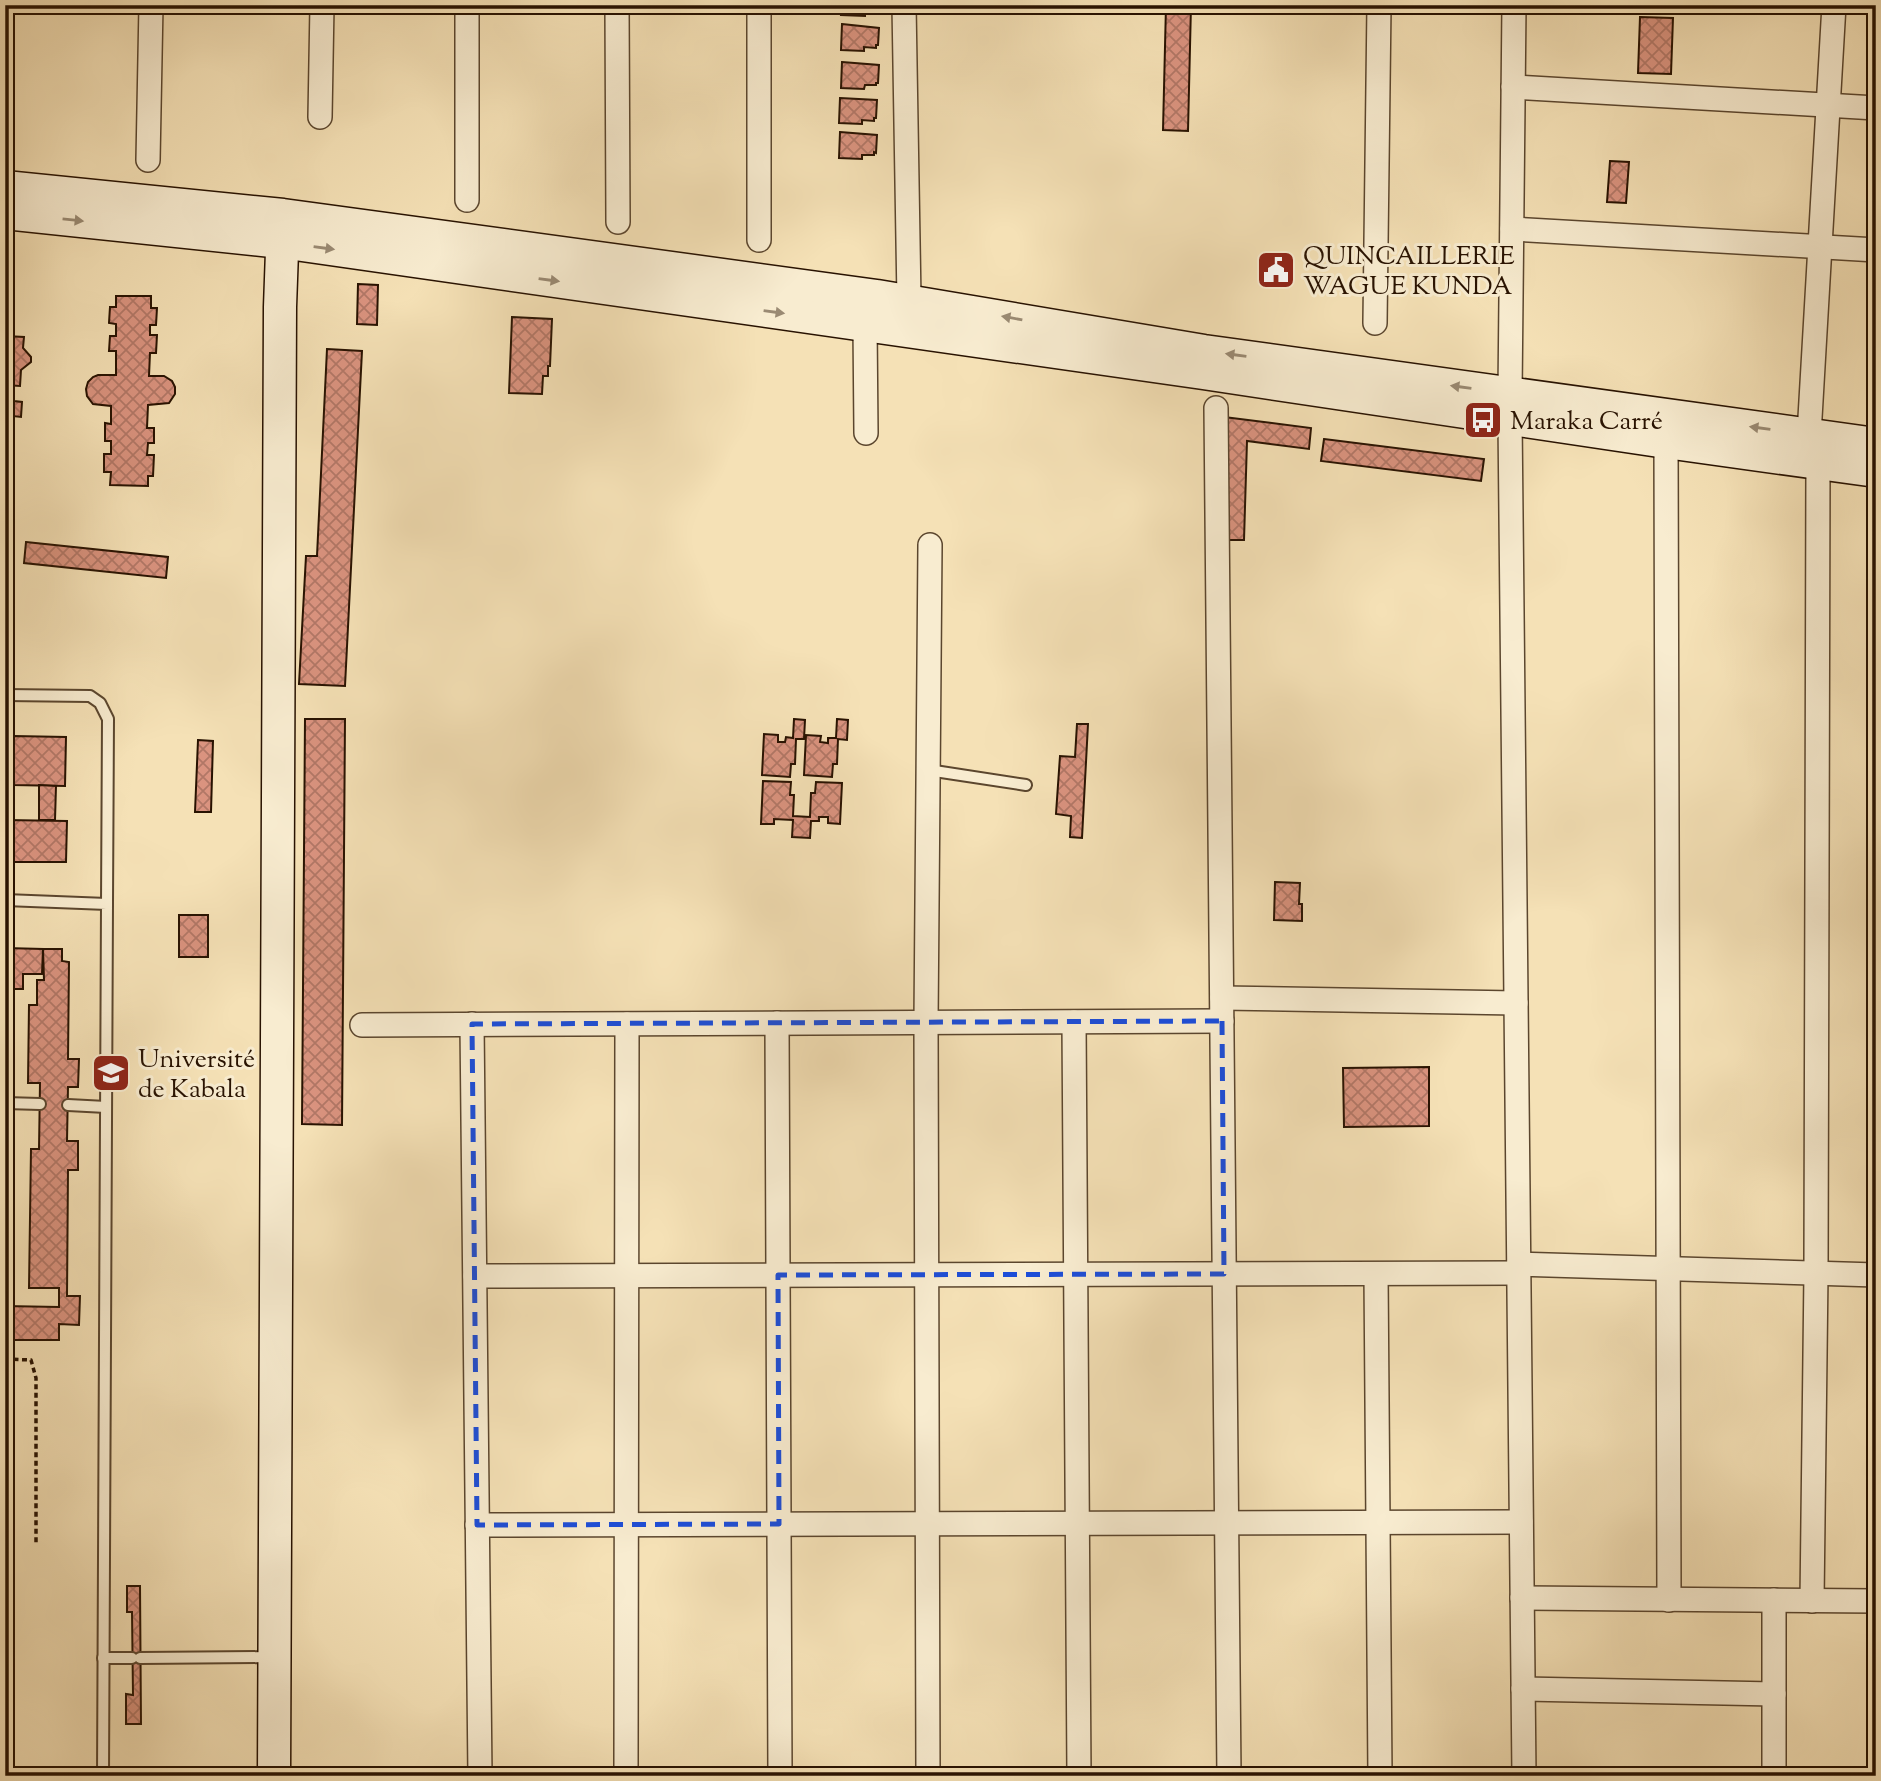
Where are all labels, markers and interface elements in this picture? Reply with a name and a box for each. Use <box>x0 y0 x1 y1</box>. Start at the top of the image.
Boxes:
one-way arrow <box>62 215 84 226</box>
place label: QUINCAILLERIE WAGUE KUNDA <box>1303 239 1515 306</box>
one-way arrow <box>313 243 335 254</box>
public building icon: QUINCAILLERIE WAGUE KUNDA <box>1255 249 1297 291</box>
one-way arrow <box>538 275 560 286</box>
one-way arrow <box>763 307 785 318</box>
one-way arrow <box>1001 312 1023 323</box>
one-way arrow <box>1225 350 1247 361</box>
one-way arrow <box>1450 381 1472 392</box>
bus stop icon: Maraka Carré <box>1462 399 1504 441</box>
place label: Maraka Carré <box>1510 404 1663 441</box>
one-way arrow <box>1748 423 1770 434</box>
place label: Université de Kabala <box>138 1042 255 1109</box>
school or university icon: Université de Kabala <box>90 1052 132 1094</box>

